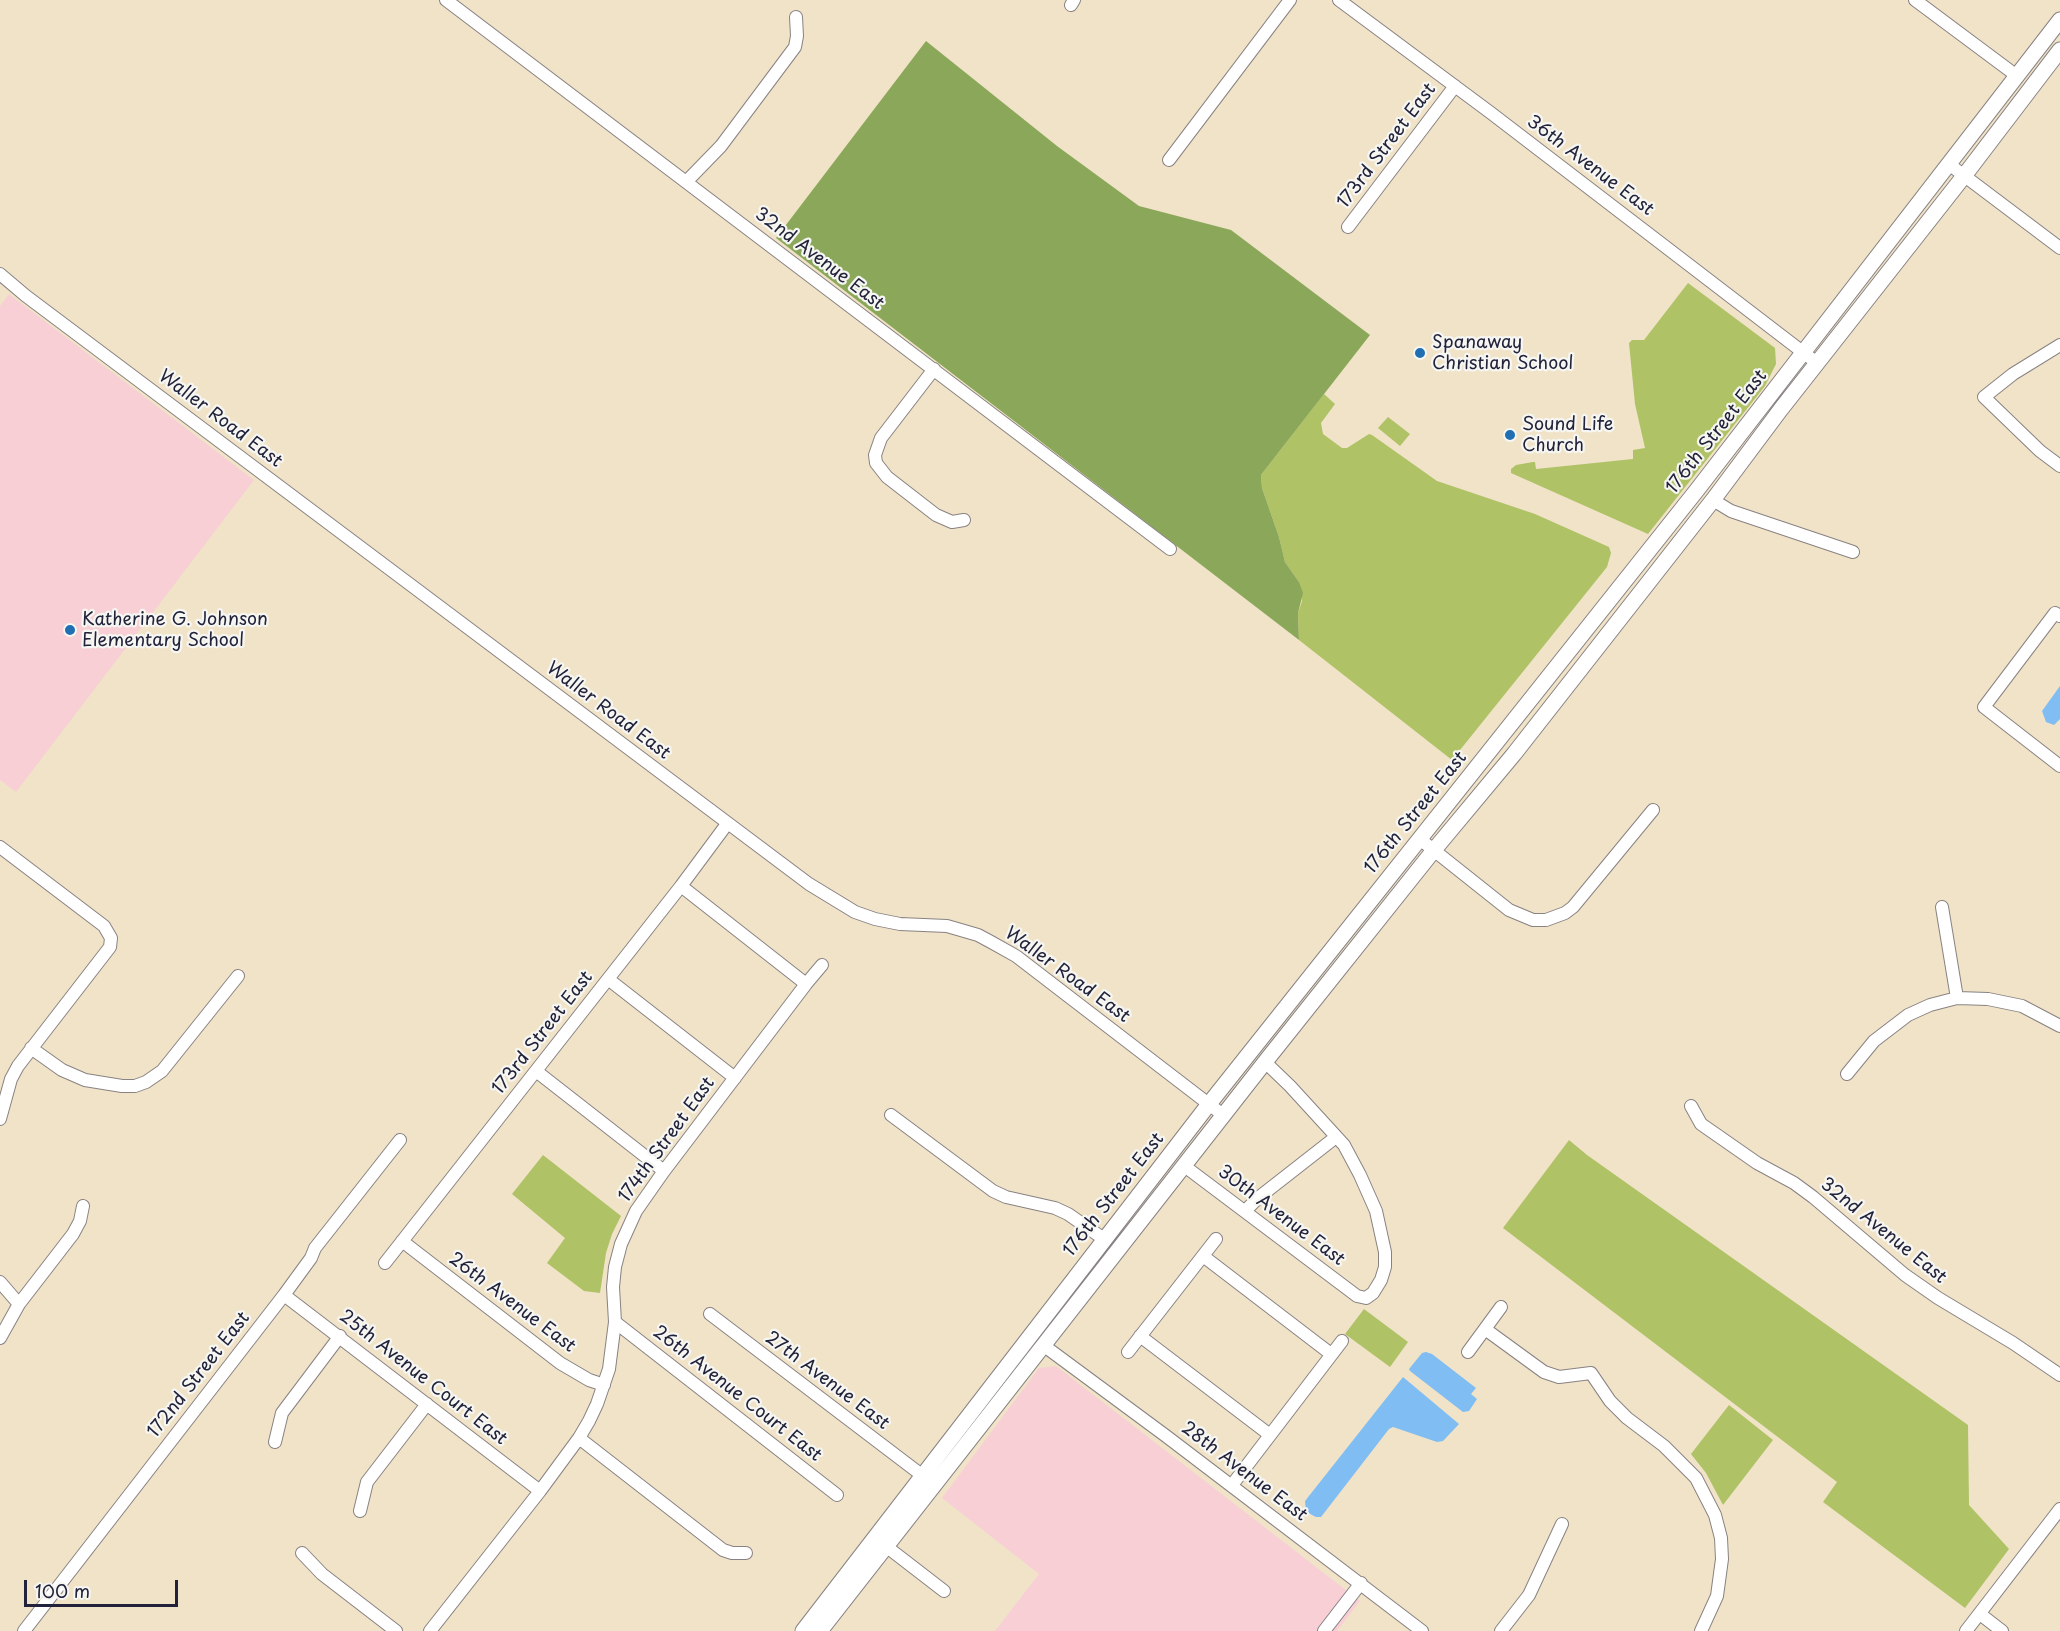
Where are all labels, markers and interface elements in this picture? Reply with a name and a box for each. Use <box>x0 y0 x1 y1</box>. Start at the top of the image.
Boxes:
street label: 173rd Street East <box>1333 79 1441 213</box>
street label: 36th Avenue East <box>1522 111 1658 221</box>
street label: 32nd Avenue East <box>750 203 888 315</box>
place label: Spanaway Christian School <box>1432 332 1573 374</box>
marker: Spanaway Christian School <box>1413 346 1427 360</box>
street label: Waller Road East <box>154 365 286 473</box>
street label: 176th Street East <box>1662 366 1772 498</box>
place label: Sound Life Church <box>1522 414 1613 456</box>
marker: Sound Life Church <box>1503 428 1517 442</box>
place label: Katherine G. Johnson Elementary School <box>82 609 268 652</box>
marker: Katherine G. Johnson Elementary School <box>63 623 77 637</box>
street label: Waller Road East <box>542 657 674 765</box>
street label: 176th Street East <box>1360 748 1472 878</box>
street label: Waller Road East <box>1000 922 1134 1028</box>
street label: 173rd Street East <box>488 967 598 1099</box>
street label: 174th Street East <box>614 1073 720 1207</box>
street label: 176th Street East <box>1059 1129 1169 1261</box>
street label: 30th Avenue East <box>1213 1161 1349 1271</box>
street label: 32nd Avenue East <box>1815 1173 1951 1289</box>
street label: 26th Avenue East <box>445 1248 579 1358</box>
street label: 25th Avenue Court East <box>335 1306 511 1450</box>
street label: 172nd Street East <box>143 1308 255 1442</box>
street label: 26th Avenue Court East <box>648 1322 826 1466</box>
street label: 27th Avenue East <box>761 1327 893 1435</box>
street label: 28th Avenue East <box>1177 1418 1311 1526</box>
scale bar <box>27 1568 182 1606</box>
text: 100 m <box>35 1577 90 1604</box>

